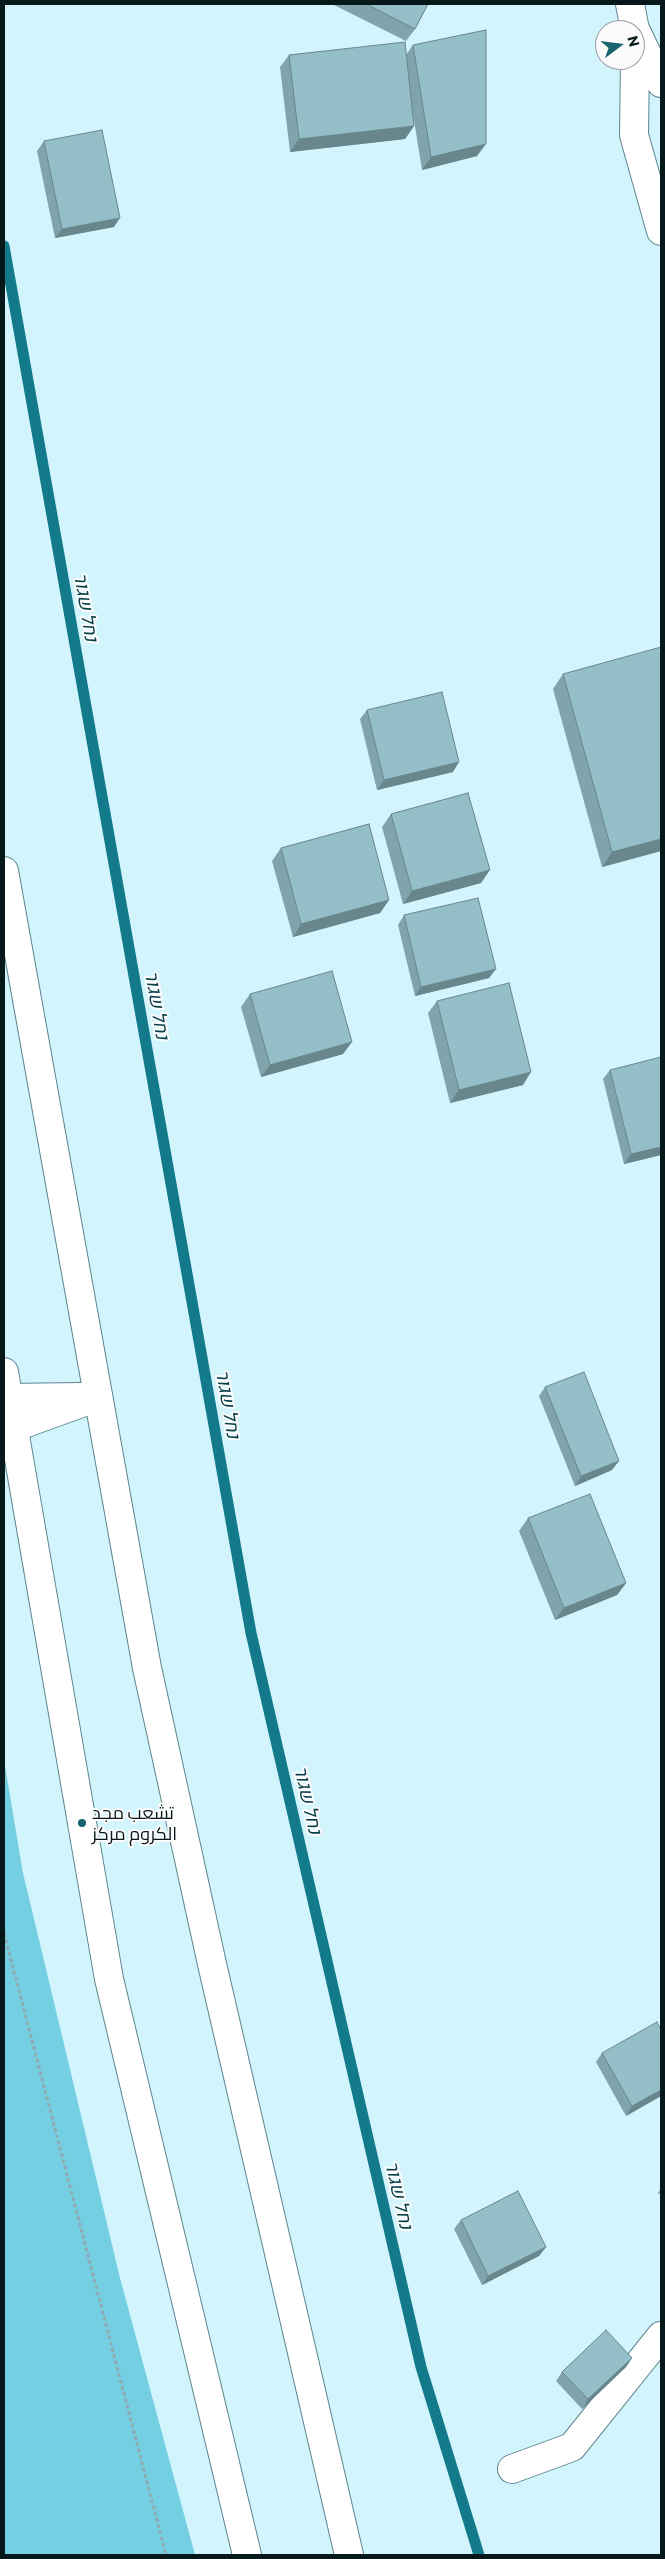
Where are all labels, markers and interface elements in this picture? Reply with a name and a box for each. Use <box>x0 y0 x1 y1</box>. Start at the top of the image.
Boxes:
north arrow <box>595 20 645 70</box>
text: N <box>624 34 644 49</box>
water label: נחל שגור <box>69 571 103 643</box>
water label: נחל שגור <box>140 969 174 1041</box>
water label: נחל שגור <box>211 1368 245 1440</box>
water label: נחל שגור <box>289 1764 327 1836</box>
place label: تشعب مجد الكروم مركز <box>92 1802 177 1845</box>
marker: تشعب مجد الكروم مركز <box>76 1817 88 1829</box>
water label: נחל שגור <box>380 2159 418 2231</box>

